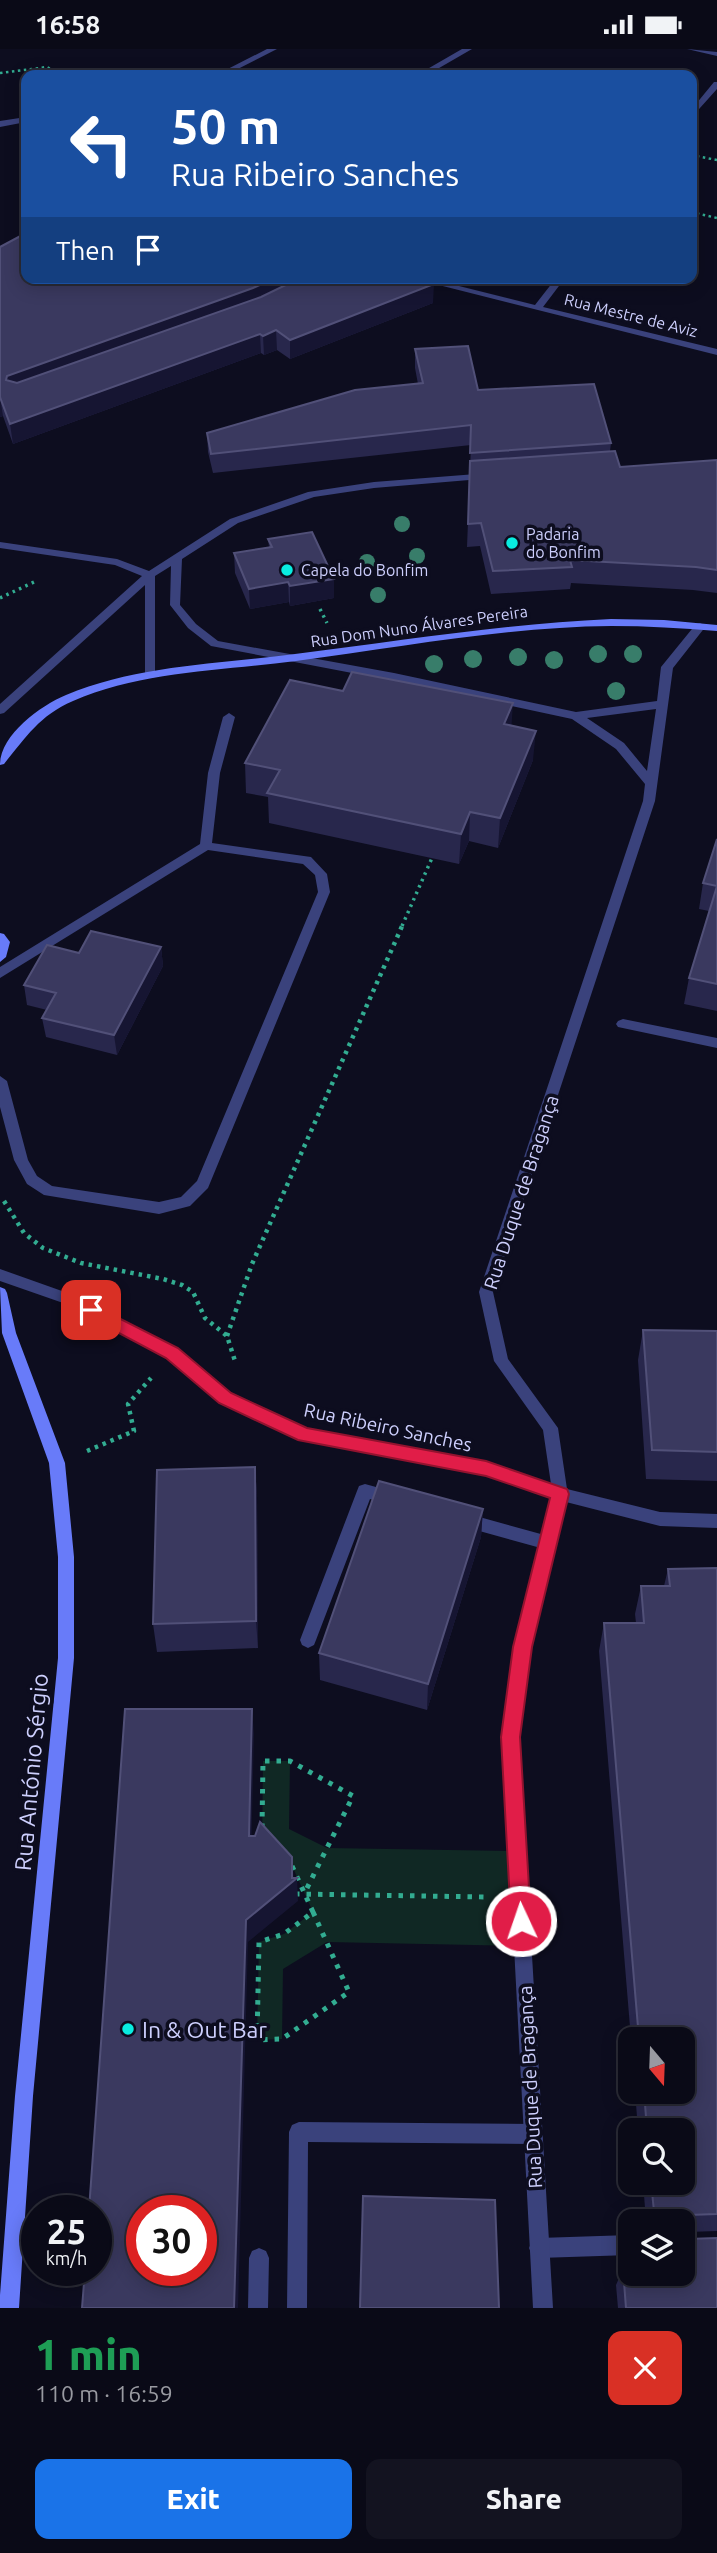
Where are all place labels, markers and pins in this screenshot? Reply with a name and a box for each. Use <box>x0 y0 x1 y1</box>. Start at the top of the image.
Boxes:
place label: Padaria do Bonfim <box>526 525 601 561</box>
marker: Padaria do Bonfim <box>504 535 520 551</box>
place label: Capela do Bonfim <box>301 561 428 579</box>
marker: Capela do Bonfim <box>279 562 295 578</box>
pin <box>61 1280 121 1340</box>
place label: In & Out Bar <box>142 2017 267 2042</box>
marker: In & Out Bar <box>120 2021 136 2037</box>

